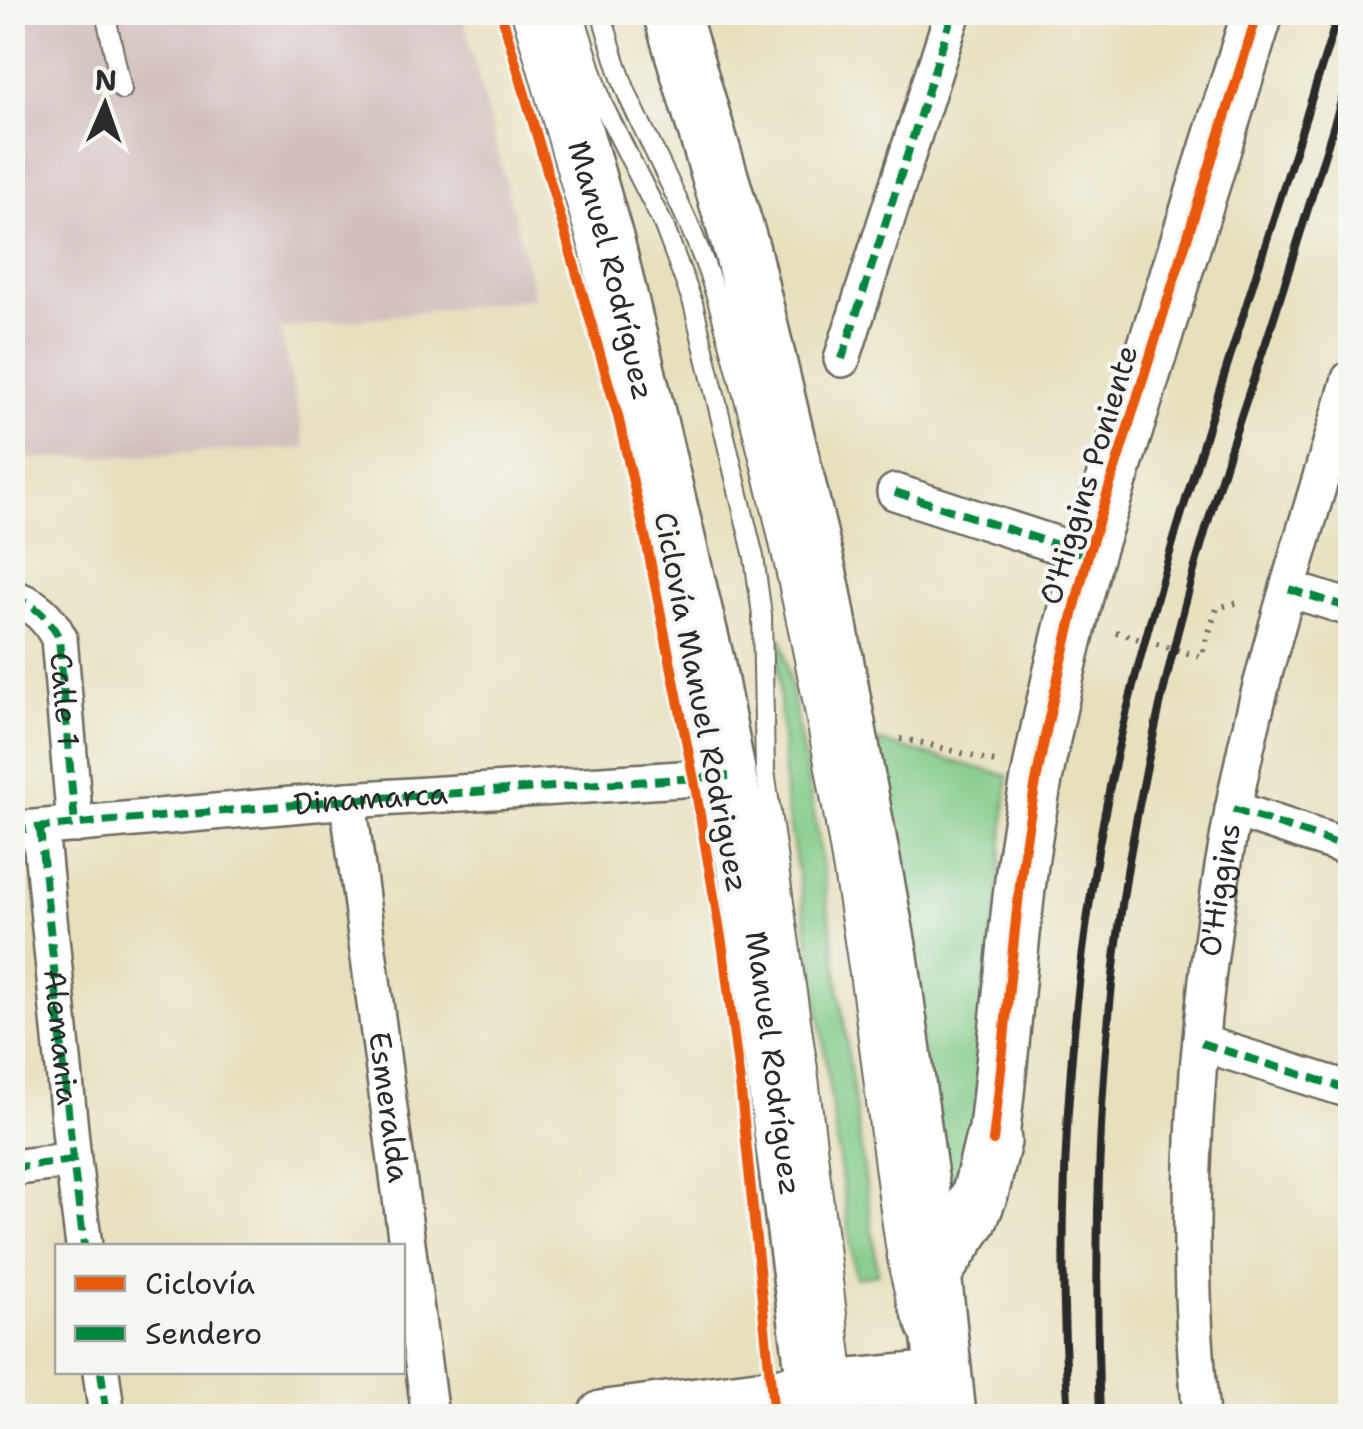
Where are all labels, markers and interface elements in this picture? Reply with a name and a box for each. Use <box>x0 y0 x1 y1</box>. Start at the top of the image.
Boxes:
north arrow <box>55 55 155 155</box>
text: N <box>94 61 118 99</box>
street label: Manuel Rodríguez <box>558 136 664 404</box>
street label: O'Higgins Poniente <box>1030 340 1148 610</box>
street label: Ciclovía Manuel Rodriguez <box>645 508 758 895</box>
street label: Calle 1 <box>40 650 89 748</box>
street label: Dinamarca <box>292 773 449 825</box>
street label: O'Higgins <box>1189 820 1250 959</box>
street label: Manuel Rodríguez <box>736 928 811 1198</box>
street label: Alemania <box>34 967 88 1107</box>
street label: Esmeralda <box>359 1029 420 1185</box>
legend <box>55 1244 405 1374</box>
text: Ciclovía <box>145 1263 255 1304</box>
text: Sendero <box>145 1313 262 1354</box>

